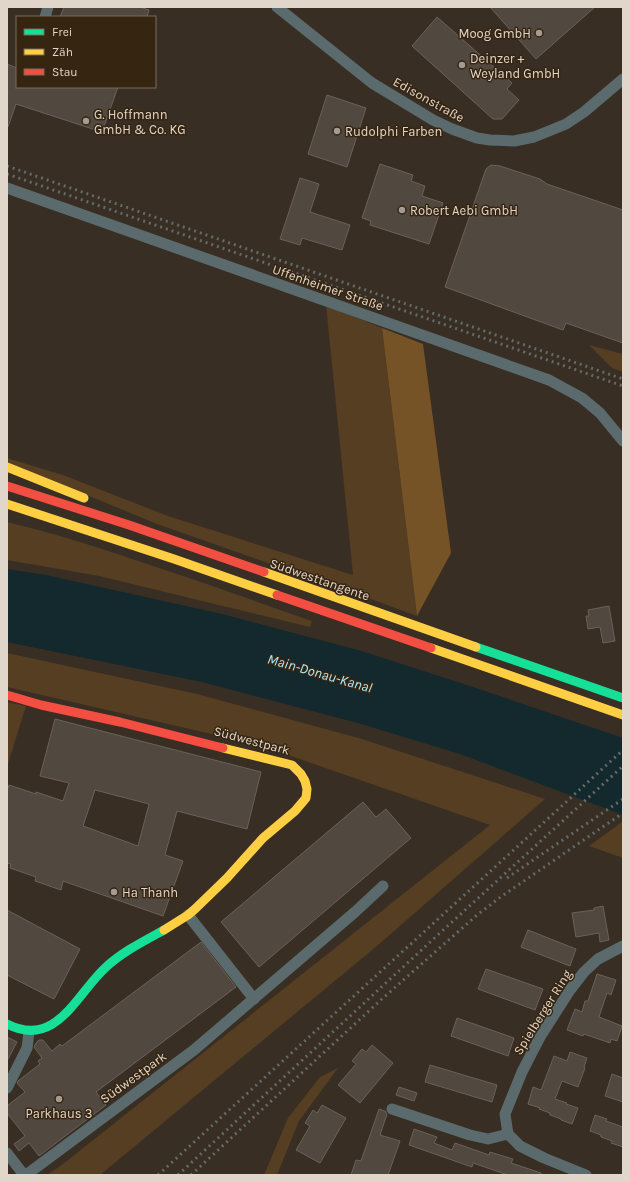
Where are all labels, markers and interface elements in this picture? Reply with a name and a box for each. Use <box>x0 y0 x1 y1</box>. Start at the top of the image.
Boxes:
legend <box>16 16 156 88</box>
text: Frei <box>52 25 72 39</box>
place label: Moog GmbH <box>458 26 531 41</box>
marker: Moog GmbH <box>534 28 544 38</box>
text: Zäh <box>52 45 73 59</box>
place label: Deinzer + Weyland GmbH <box>470 51 560 81</box>
marker: Deinzer + Weyland GmbH <box>457 60 467 70</box>
text: Stau <box>52 65 78 79</box>
street label: Edisonstraße <box>391 74 467 125</box>
place label: G. Hoffmann GmbH & Co. KG <box>94 107 186 137</box>
marker: G. Hoffmann GmbH & Co. KG <box>81 116 91 126</box>
place label: Rudolphi Farben <box>345 124 442 139</box>
marker: Rudolphi Farben <box>332 126 342 136</box>
place label: Robert Aebi GmbH <box>410 203 518 218</box>
marker: Robert Aebi GmbH <box>397 205 407 215</box>
street label: Uffenheimer Straße <box>270 261 386 314</box>
street label: Südwesttangente <box>268 555 372 604</box>
water label: Main-Donau-Kanal <box>265 650 375 697</box>
street label: Südwestpark <box>212 723 291 758</box>
place label: Ha Thanh <box>122 885 178 900</box>
marker: Ha Thanh <box>109 887 119 897</box>
street label: Spielberger Ring <box>510 966 575 1058</box>
street label: Südwestpark <box>97 1048 169 1106</box>
marker: Parkhaus 3 <box>54 1094 64 1104</box>
place label: Parkhaus 3 <box>26 1106 92 1121</box>

